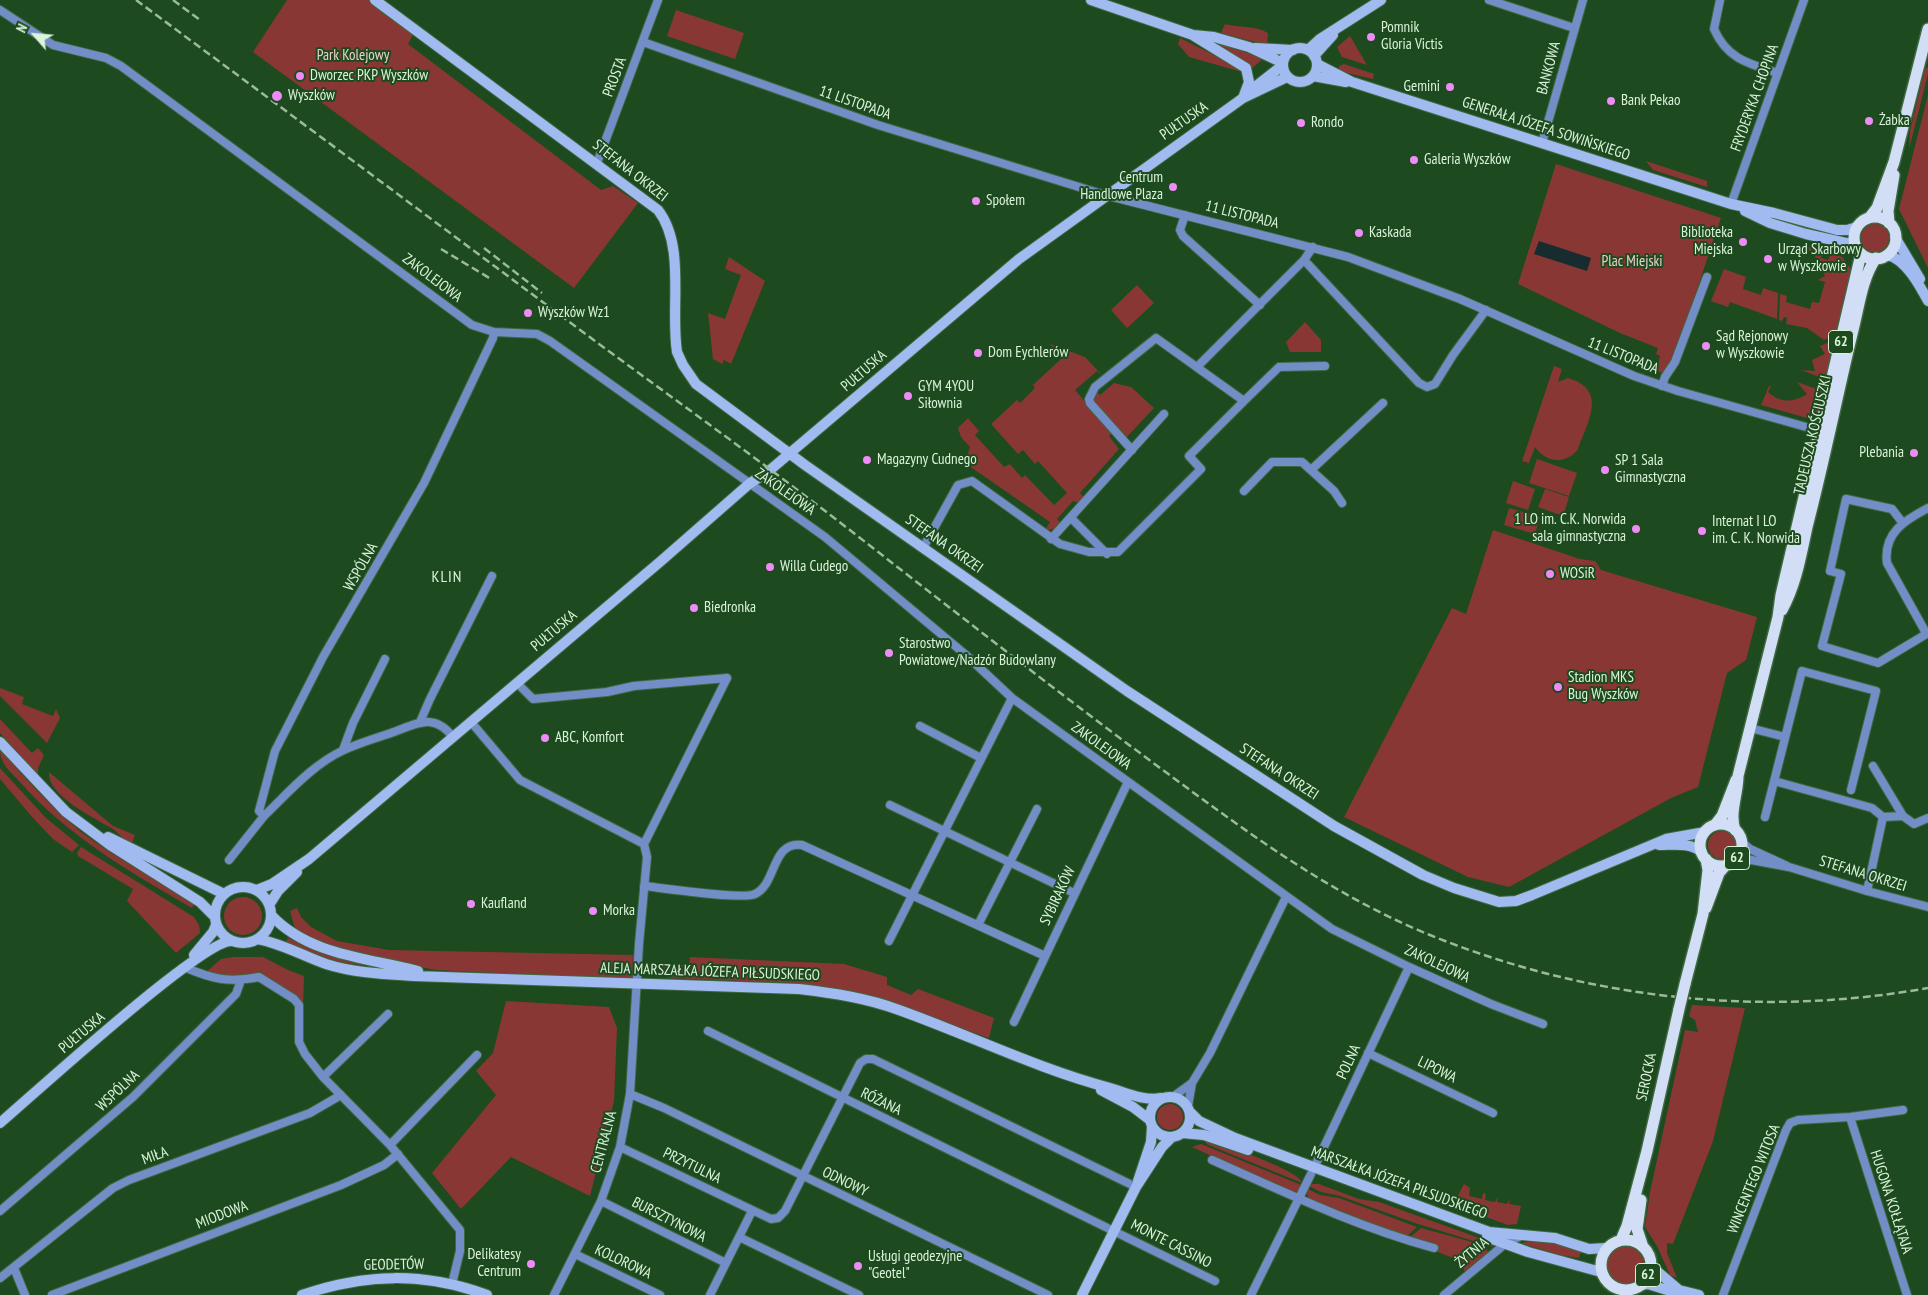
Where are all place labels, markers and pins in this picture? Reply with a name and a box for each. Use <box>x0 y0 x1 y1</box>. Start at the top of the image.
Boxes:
place label: Pomnik Gloria Victis <box>1381 19 1443 54</box>
marker: Pomnik Gloria Victis <box>1365 31 1377 43</box>
place label: Dworzec PKP Wyszków <box>310 67 428 85</box>
marker: Dworzec PKP Wyszków <box>294 70 306 82</box>
place label: Gemini <box>1404 78 1440 96</box>
marker: Gemini <box>1444 81 1456 93</box>
place label: Wyszków <box>288 87 335 105</box>
marker: Wyszków <box>270 89 284 103</box>
place label: Bank Pekao <box>1621 92 1680 110</box>
marker: Bank Pekao <box>1605 95 1617 107</box>
place label: Żabka <box>1879 112 1910 130</box>
place label: Rondo <box>1311 114 1344 132</box>
marker: Żabka <box>1863 115 1875 127</box>
marker: Rondo <box>1295 117 1307 129</box>
place label: Galeria Wyszków <box>1424 151 1510 169</box>
marker: Galeria Wyszków <box>1408 154 1420 166</box>
place label: Centrum Handlowe Plaza <box>1080 169 1163 204</box>
marker: Centrum Handlowe Plaza <box>1167 181 1179 193</box>
place label: Społem <box>986 192 1025 210</box>
marker: Społem <box>970 195 982 207</box>
place label: Kaskada <box>1369 224 1411 242</box>
place label: Biblioteka Miejska <box>1681 224 1733 259</box>
marker: Kaskada <box>1353 227 1365 239</box>
marker: Biblioteka Miejska <box>1737 236 1749 248</box>
place label: Urząd Skarbowy w Wyszkowie <box>1778 241 1861 276</box>
marker: Urząd Skarbowy w Wyszkowie <box>1762 253 1774 265</box>
place label: Wyszków Wz1 <box>538 304 610 322</box>
marker: Wyszków Wz1 <box>522 307 534 319</box>
place label: Sąd Rejonowy w Wyszkowie <box>1716 328 1788 363</box>
marker: Sąd Rejonowy w Wyszkowie <box>1700 340 1712 352</box>
place label: Dom Eychlerów <box>988 344 1068 362</box>
marker: Dom Eychlerów <box>972 347 984 359</box>
place label: GYM 4YOU Siłownia <box>918 378 974 413</box>
marker: GYM 4YOU Siłownia <box>902 390 914 402</box>
place label: Plebania <box>1859 444 1904 462</box>
marker: Plebania <box>1908 447 1920 459</box>
place label: Magazyny Cudnego <box>877 451 977 469</box>
place label: SP 1 Sala Gimnastyczna <box>1615 452 1686 487</box>
marker: Magazyny Cudnego <box>861 454 873 466</box>
marker: SP 1 Sala Gimnastyczna <box>1599 464 1611 476</box>
place label: 1 LO im. C.K. Norwida sala gimnastyczna <box>1514 511 1626 546</box>
place label: Internat I LO im. C. K. Norwida <box>1712 513 1800 548</box>
marker: 1 LO im. C.K. Norwida sala gimnastyczna <box>1630 523 1642 535</box>
marker: Internat I LO im. C. K. Norwida <box>1696 525 1708 537</box>
place label: Willa Cudego <box>780 558 848 576</box>
marker: Willa Cudego <box>764 561 776 573</box>
place label: WOSiR <box>1560 565 1595 583</box>
marker: WOSiR <box>1544 568 1556 580</box>
place label: Biedronka <box>704 599 756 617</box>
marker: Biedronka <box>688 602 700 614</box>
place label: Starostwo Powiatowe/Nadzór Budowlany <box>899 635 1056 670</box>
marker: Starostwo Powiatowe/Nadzór Budowlany <box>883 647 895 659</box>
place label: Stadion MKS Bug Wyszków <box>1568 669 1638 704</box>
marker: Stadion MKS Bug Wyszków <box>1552 681 1564 693</box>
place label: ABC, Komfort <box>555 729 624 747</box>
marker: ABC, Komfort <box>539 732 551 744</box>
place label: Kaufland <box>481 895 527 913</box>
marker: Kaufland <box>465 898 477 910</box>
place label: Morka <box>603 902 635 920</box>
marker: Morka <box>587 905 599 917</box>
place label: Delikatesy Centrum <box>467 1246 521 1281</box>
place label: Usługi geodezyjne "Geotel" <box>868 1248 962 1283</box>
marker: Delikatesy Centrum <box>525 1258 537 1270</box>
marker: Usługi geodezyjne "Geotel" <box>852 1260 864 1272</box>

